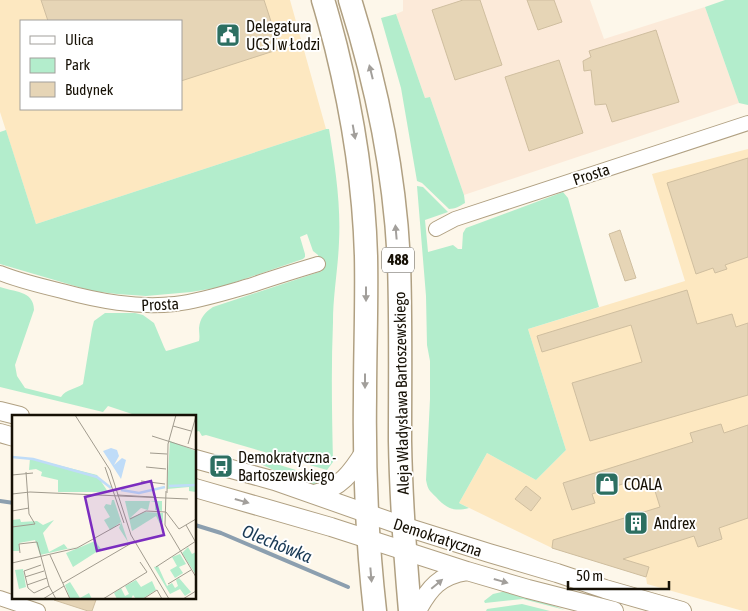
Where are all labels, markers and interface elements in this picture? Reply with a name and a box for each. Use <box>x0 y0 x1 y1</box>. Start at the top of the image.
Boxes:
place label: Delegatura UCS I w Łodzi <box>246 17 320 53</box>
legend <box>20 20 182 110</box>
public building icon: Delegatura UCS I w Łodzi <box>215 22 241 48</box>
text: Ulica <box>65 31 94 48</box>
text: Park <box>65 56 90 73</box>
one-way arrow <box>367 64 375 79</box>
text: Budynek <box>65 81 114 98</box>
one-way arrow <box>351 125 359 141</box>
street label: Prosta <box>570 160 612 188</box>
one-way arrow <box>392 224 400 240</box>
road number: 488 <box>382 248 414 272</box>
one-way arrow <box>362 287 370 303</box>
street label: Aleja Władysława Bartoszewskiego <box>390 291 413 495</box>
street label: Prosta <box>141 294 179 314</box>
one-way arrow <box>361 373 369 389</box>
inset map <box>12 415 196 598</box>
place label: Demokratyczna - Bartoszewskiego <box>238 448 336 485</box>
bus stop icon: Demokratyczna - Bartoszewskiego <box>208 453 234 479</box>
shop icon: COALA <box>594 471 620 497</box>
place label: COALA <box>624 475 662 493</box>
one-way arrow <box>234 498 249 506</box>
building icon: Andrex <box>623 510 649 536</box>
street label: Demokratyczna <box>391 514 485 561</box>
place label: Andrex <box>654 514 696 532</box>
water label: Olechówka <box>239 520 316 567</box>
scale bar <box>568 558 669 590</box>
text: 50 m <box>576 567 603 584</box>
one-way arrow <box>368 568 376 584</box>
one-way arrow <box>494 578 509 586</box>
one-way arrow <box>430 579 443 590</box>

